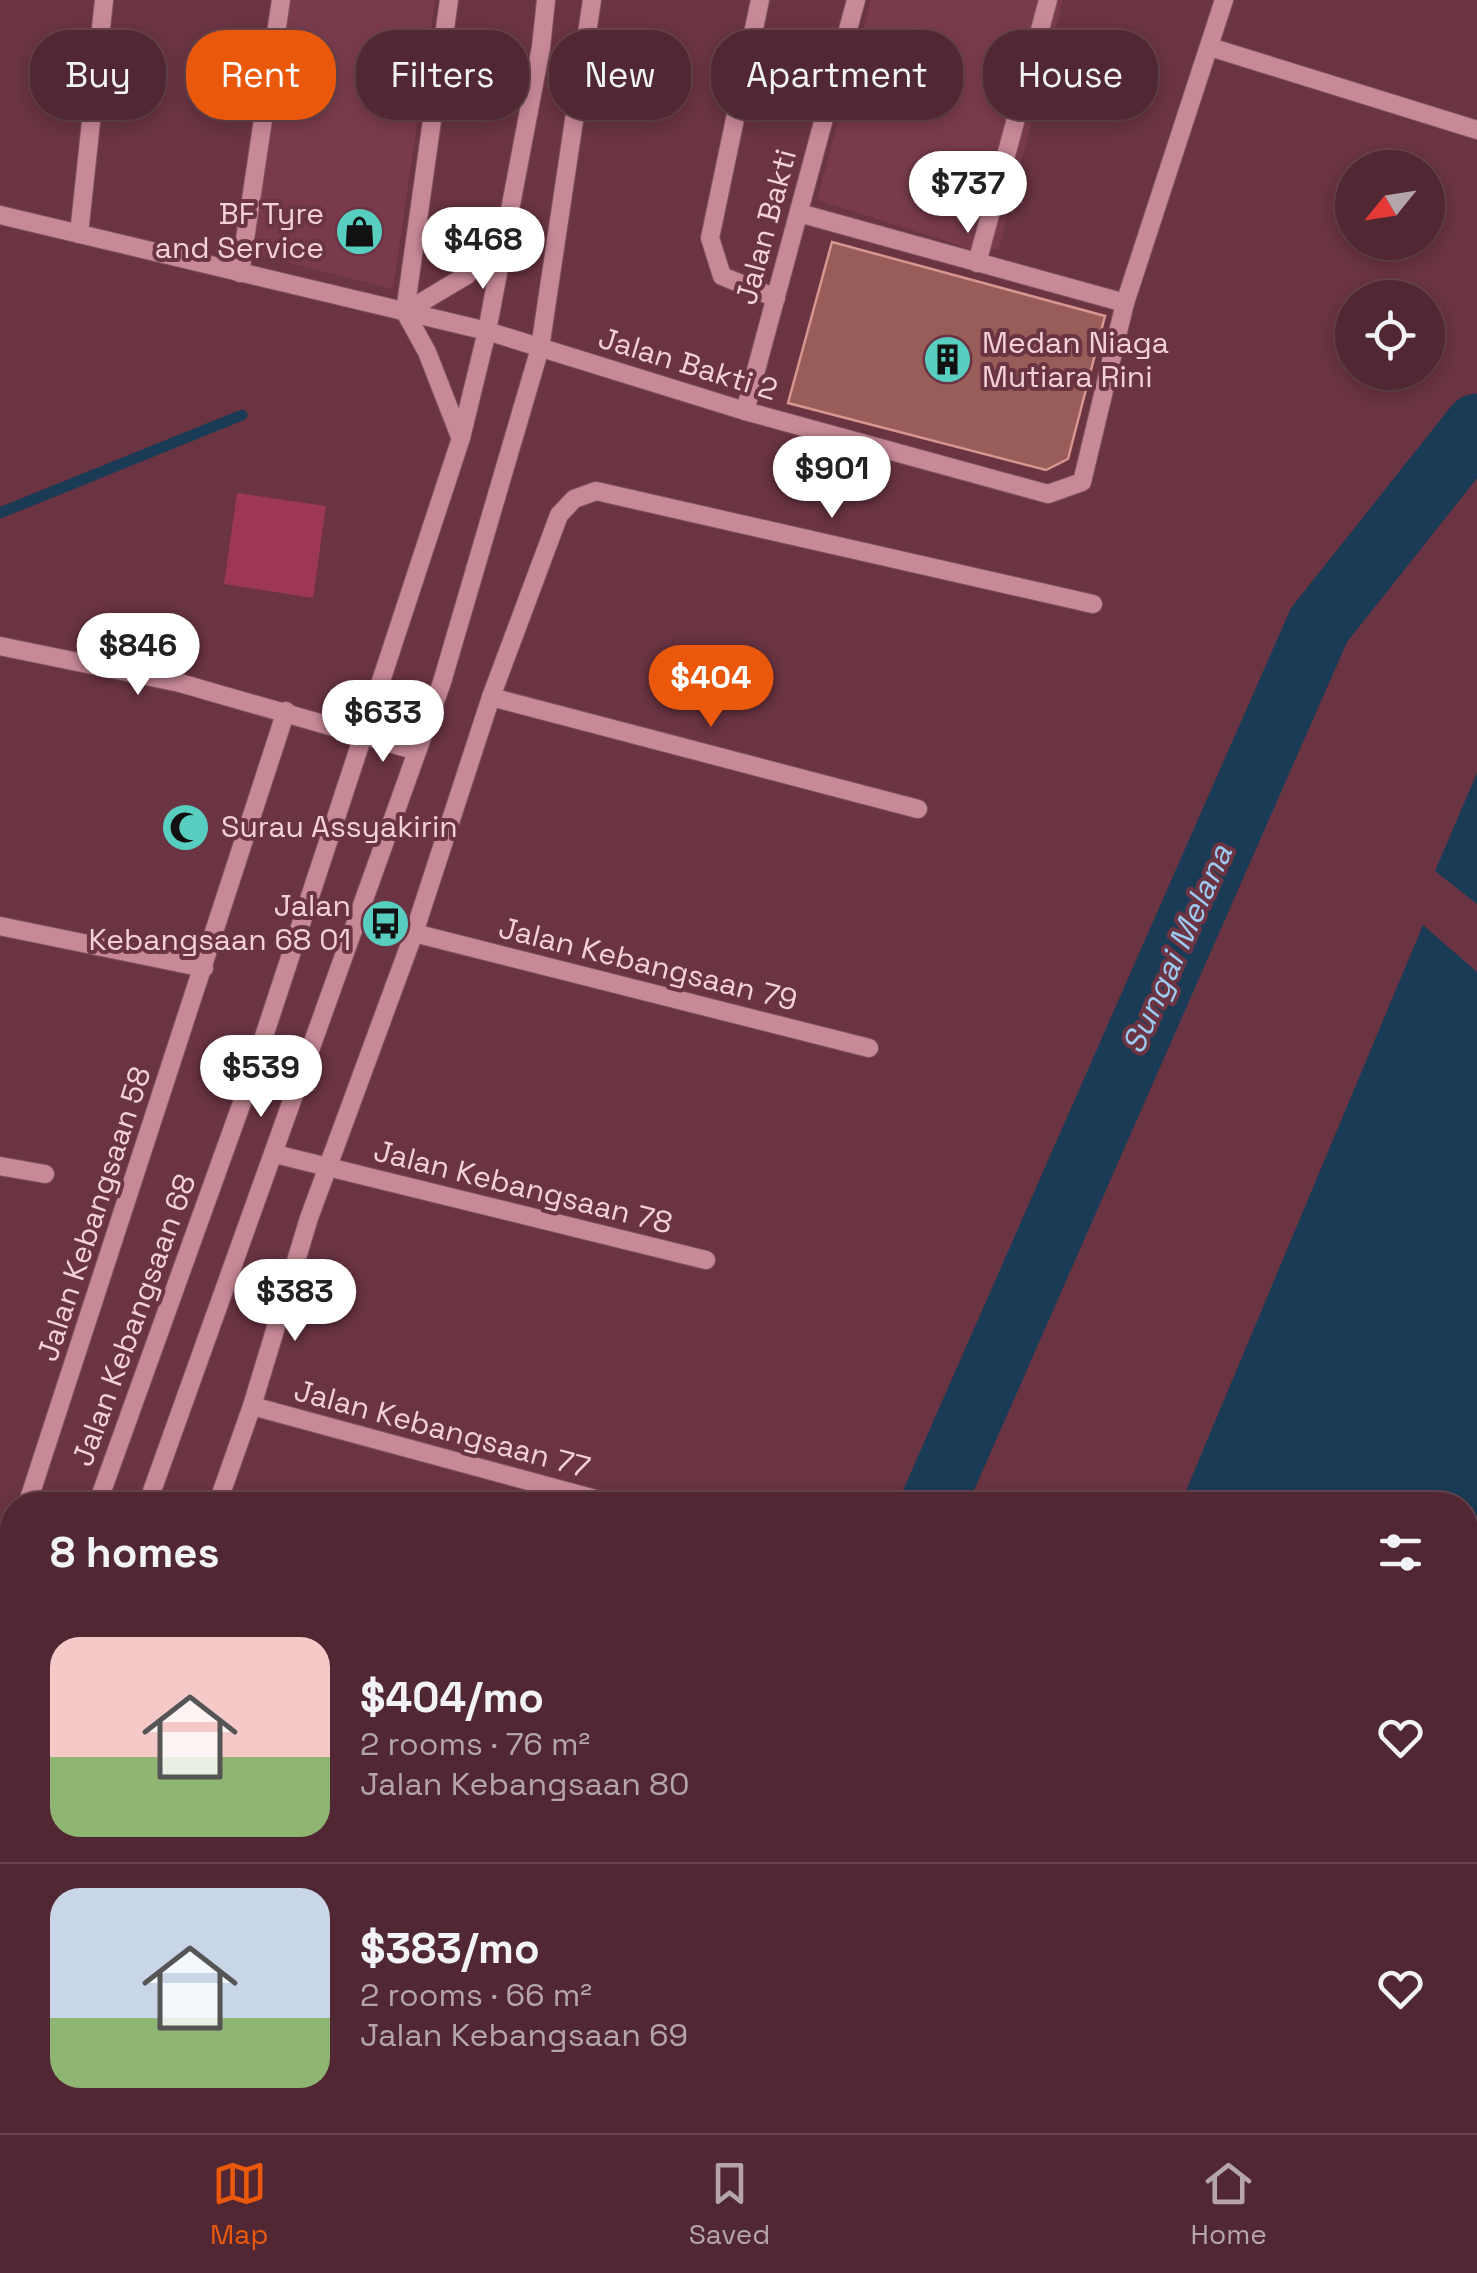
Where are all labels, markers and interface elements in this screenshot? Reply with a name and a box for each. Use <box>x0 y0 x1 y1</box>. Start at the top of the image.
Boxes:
chip: Buy <box>30 30 166 120</box>
chip: Rent <box>186 30 336 120</box>
chip: Filters <box>356 30 529 120</box>
chip: New <box>549 30 691 120</box>
chip: Apartment <box>711 30 963 120</box>
chip: House <box>983 30 1158 120</box>
street label: Jalan Bakti <box>726 145 805 309</box>
north arrow <box>1335 150 1445 260</box>
map controls <box>1335 150 1445 390</box>
pin: $737 <box>909 151 1027 236</box>
text: $737 <box>931 163 1005 203</box>
place label: BF Tyre and Service <box>155 194 324 267</box>
shop icon: BF Tyre and Service <box>333 205 385 257</box>
pin: $468 <box>424 207 542 292</box>
text: $468 <box>444 219 522 259</box>
button: locate <box>1335 280 1445 390</box>
street label: Jalan Bakti 2 <box>594 318 782 409</box>
place label: Medan Niaga Mutiara Rini <box>982 323 1169 396</box>
building icon: Medan Niaga Mutiara Rini <box>921 334 973 386</box>
pin: $901 <box>773 436 891 521</box>
text: $901 <box>795 448 869 488</box>
pin: $846 <box>79 613 197 698</box>
text: $846 <box>99 625 177 665</box>
pin: $404 <box>652 645 770 730</box>
text: $404 <box>671 657 751 697</box>
pin: $633 <box>324 680 442 765</box>
text: $633 <box>344 692 422 732</box>
mosque icon: Surau Assyakirin <box>160 801 212 853</box>
place label: Surau Assyakirin <box>221 807 458 846</box>
water label: Sungai Melana <box>1113 838 1241 1060</box>
place label: Jalan Kebangsaan 68 01 <box>89 886 351 959</box>
bus stop icon: Jalan Kebangsaan 68 01 <box>360 897 412 949</box>
street label: Jalan Kebangsaan 79 <box>495 908 801 1019</box>
pin: $539 <box>202 1035 320 1120</box>
text: $539 <box>222 1047 300 1087</box>
street label: Jalan Kebangsaan 58 <box>27 1062 160 1366</box>
street label: Jalan Kebangsaan 78 <box>370 1131 677 1243</box>
street label: Jalan Kebangsaan 68 <box>63 1168 205 1471</box>
pin: $383 <box>236 1259 354 1344</box>
text: $383 <box>256 1271 334 1311</box>
street label: Jalan Kebangsaan 77 <box>290 1370 594 1487</box>
icon: filters <box>1373 1525 1428 1580</box>
text: 8 homes <box>50 1526 220 1579</box>
text: $404/mo <box>360 1671 544 1724</box>
icon: home <box>130 1677 250 1797</box>
icon: heart <box>1373 1710 1428 1765</box>
text: 2 rooms · 76 m² <box>360 1724 590 1764</box>
text: Jalan Kebangsaan 80 <box>360 1764 689 1804</box>
text: $383/mo <box>360 1922 540 1975</box>
icon: home <box>130 1928 250 2048</box>
icon: heart <box>1373 1961 1428 2016</box>
text: 2 rooms · 66 m² <box>360 1975 592 2015</box>
text: Jalan Kebangsaan 69 <box>360 2015 688 2055</box>
tab: Map <box>210 2156 268 2252</box>
tab: Saved <box>689 2156 770 2252</box>
tab: Home <box>1191 2156 1267 2252</box>

